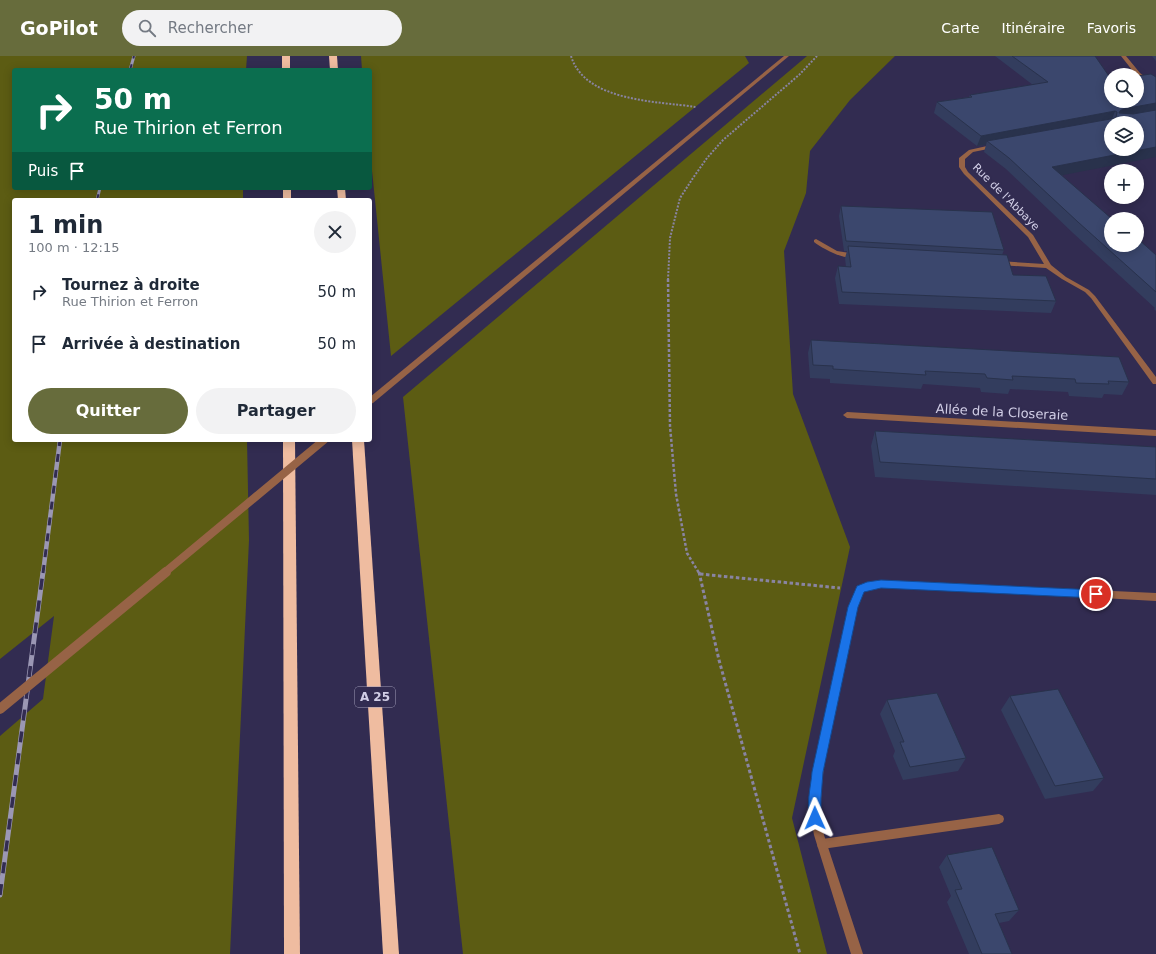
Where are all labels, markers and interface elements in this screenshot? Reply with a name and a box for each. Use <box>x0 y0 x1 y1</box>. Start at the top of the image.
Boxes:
search box <box>122 10 402 46</box>
text: GoPilot <box>20 17 98 39</box>
icon: search <box>136 17 158 39</box>
text: Rechercher <box>168 19 253 37</box>
text: Carte <box>941 20 980 36</box>
text: Itinéraire <box>1002 20 1065 36</box>
text: Favoris <box>1087 20 1136 36</box>
map controls <box>1104 68 1144 252</box>
button: search <box>1104 68 1144 108</box>
text: 50 m <box>94 83 172 116</box>
icon: right <box>28 84 80 136</box>
button: layers <box>1104 116 1144 156</box>
text: Rue Thirion et Ferron <box>94 117 283 138</box>
icon: arrive <box>66 160 88 182</box>
street label: Rue de l'Abbaye <box>970 161 1042 233</box>
text: Puis <box>28 162 58 180</box>
button: + <box>1104 164 1144 204</box>
text: 1 min <box>28 211 103 239</box>
button: close <box>314 211 356 253</box>
button: − <box>1104 212 1144 252</box>
text: 100 m · 12:15 <box>28 240 119 255</box>
text: Tournez à droite <box>62 276 200 294</box>
icon: right <box>28 281 50 303</box>
text: 50 m <box>318 283 356 301</box>
text: Rue Thirion et Ferron <box>62 294 198 309</box>
icon: arrive <box>28 333 50 355</box>
text: Arrivée à destination <box>62 335 240 353</box>
text: 50 m <box>318 335 356 353</box>
button: Quitter <box>28 388 188 434</box>
button: Partager <box>196 388 356 434</box>
street label: Allée de la Closeraie <box>935 401 1069 423</box>
pin <box>1079 577 1113 611</box>
icon: arrive <box>1085 583 1107 605</box>
road number: A 25 <box>355 687 395 707</box>
position arrow <box>794 797 836 839</box>

